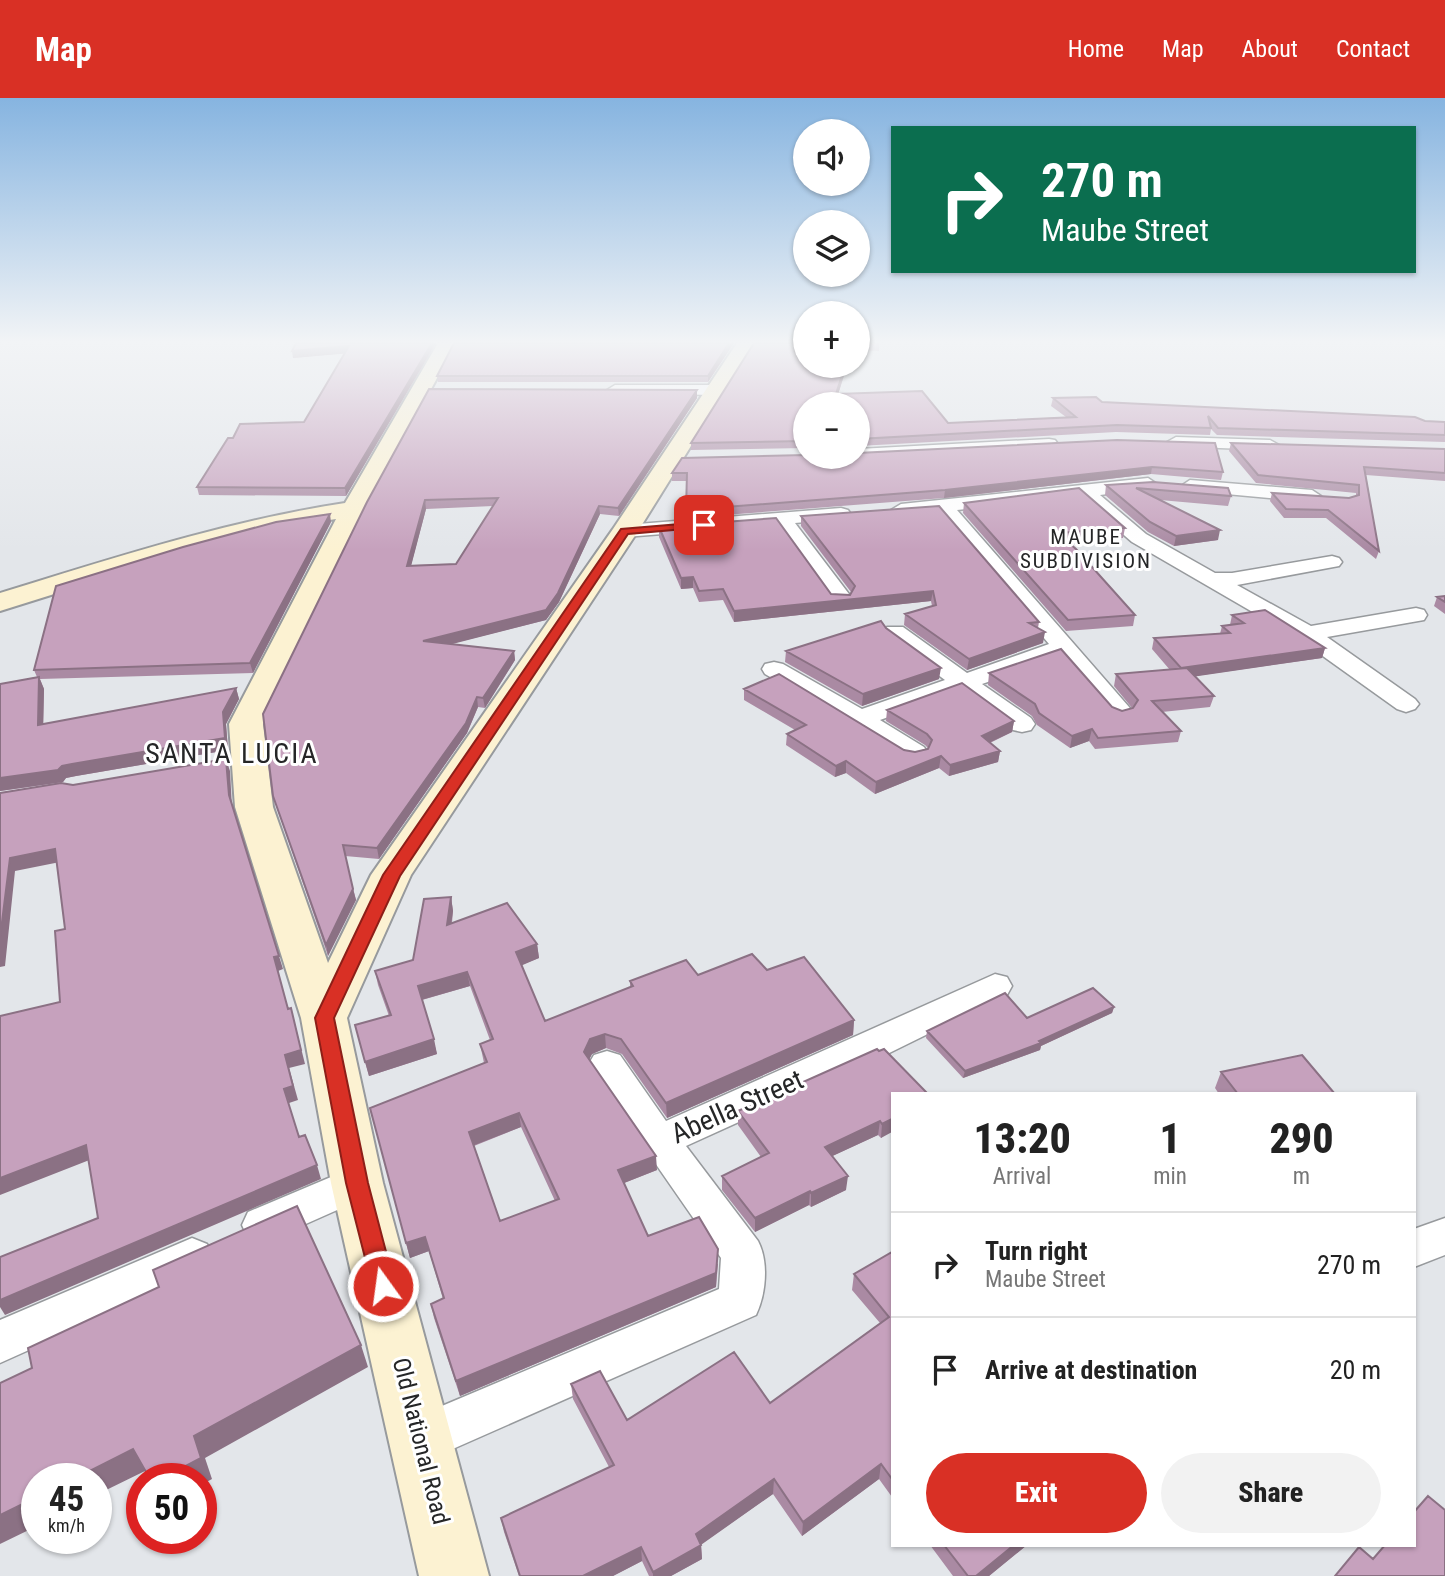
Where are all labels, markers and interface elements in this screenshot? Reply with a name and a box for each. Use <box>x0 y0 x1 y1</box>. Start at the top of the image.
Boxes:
text: Map <box>35 30 92 69</box>
text: Home <box>1068 35 1124 63</box>
text: Map <box>1162 35 1204 63</box>
text: About <box>1242 35 1298 63</box>
text: Contact <box>1336 35 1410 63</box>
map controls <box>793 119 870 469</box>
button: sound <box>793 119 870 196</box>
text: 270 m <box>1041 152 1163 209</box>
icon: right <box>926 154 1017 245</box>
button: layers <box>793 210 870 287</box>
text: Maube Street <box>1041 211 1209 249</box>
button: + <box>793 301 870 378</box>
button: − <box>793 392 870 469</box>
pin <box>674 495 734 555</box>
icon: arrive <box>685 506 723 544</box>
district label: MAUBE SUBDIVISION <box>1020 525 1152 573</box>
district label: SANTA LUCIA <box>145 737 319 770</box>
street label: Abella Street <box>666 1063 808 1150</box>
text: 13:20 <box>973 1114 1071 1163</box>
text: 1 <box>1159 1114 1181 1163</box>
text: 290 <box>1269 1114 1334 1163</box>
text: Arrival <box>993 1163 1051 1190</box>
text: min <box>1153 1163 1187 1190</box>
text: m <box>1293 1163 1310 1190</box>
text: Turn right <box>985 1236 1087 1266</box>
icon: right <box>926 1246 964 1284</box>
position arrow <box>346 1249 420 1323</box>
text: 270 m <box>1317 1250 1381 1280</box>
text: Maube Street <box>985 1266 1106 1293</box>
icon: arrive <box>926 1351 964 1389</box>
street label: Old National Road <box>387 1355 455 1527</box>
text: Arrive at destination <box>985 1355 1197 1385</box>
text: 20 m <box>1330 1355 1381 1385</box>
button: Exit <box>926 1453 1147 1533</box>
button: Share <box>1161 1453 1381 1533</box>
speed limit sign: 50 <box>126 1463 217 1554</box>
text: 45 <box>49 1479 84 1520</box>
text: km/h <box>48 1515 85 1536</box>

